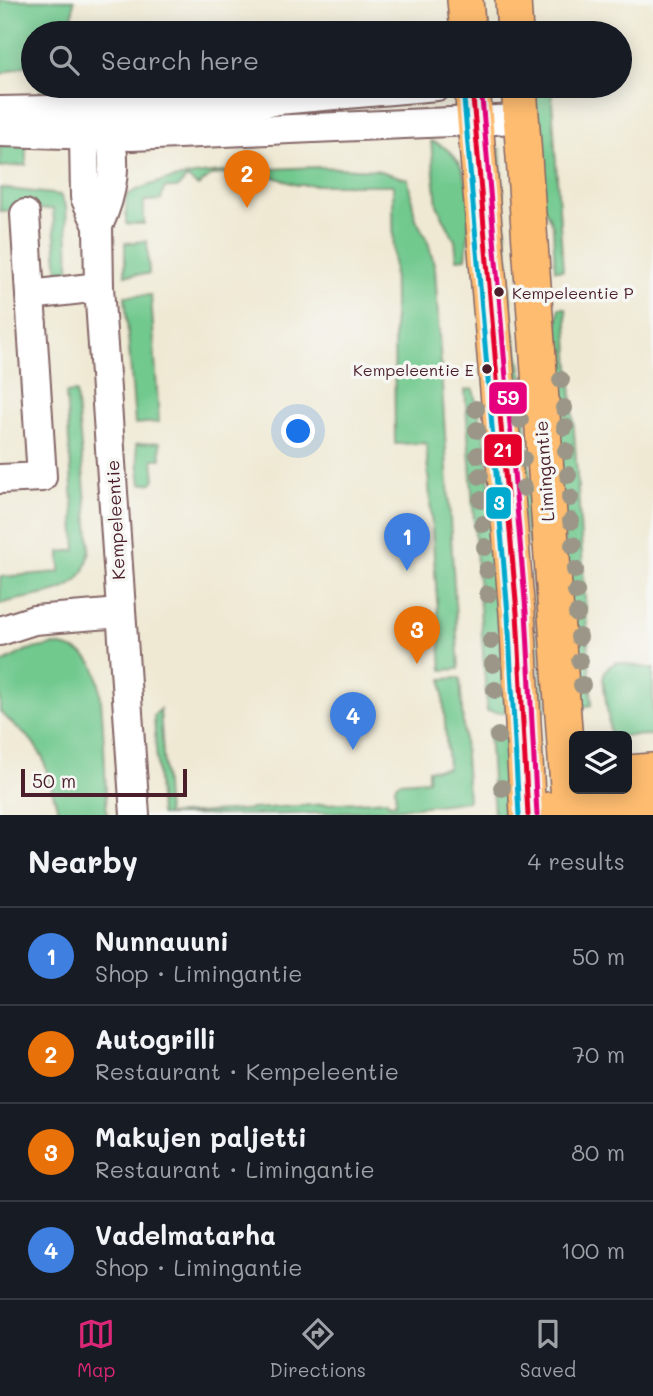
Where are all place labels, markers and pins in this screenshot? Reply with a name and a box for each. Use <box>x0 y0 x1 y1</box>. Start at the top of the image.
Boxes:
pin: 2 <box>224 150 270 208</box>
place label: Kempeleentie P <box>512 282 634 303</box>
marker: Kempeleentie P <box>492 285 506 299</box>
place label: Kempeleentie E <box>353 359 474 380</box>
marker: Kempeleentie E <box>480 362 494 376</box>
pin: 1 <box>384 513 430 571</box>
pin: 3 <box>394 606 440 664</box>
pin: 4 <box>330 692 376 750</box>

